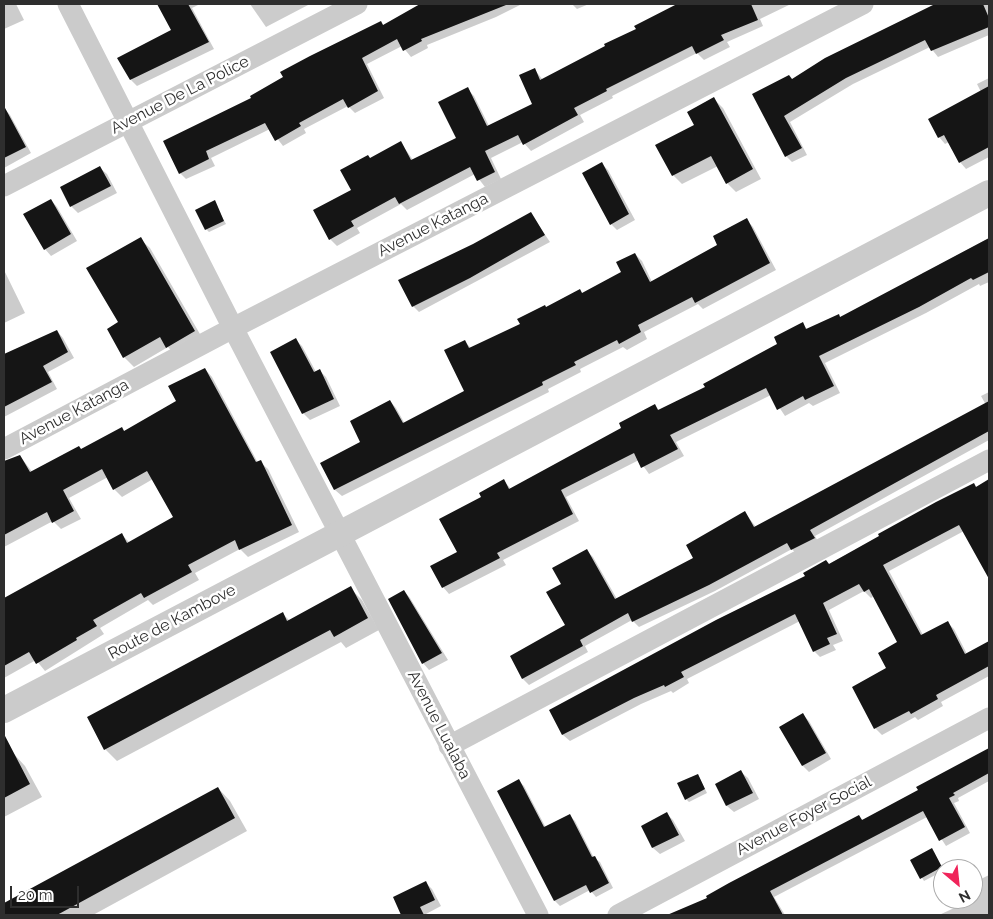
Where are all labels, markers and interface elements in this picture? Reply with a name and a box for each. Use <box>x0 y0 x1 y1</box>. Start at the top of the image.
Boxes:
street label: Avenue De La Police <box>108 52 252 138</box>
street label: Avenue Katanga <box>375 189 491 261</box>
street label: Avenue Katanga <box>16 375 132 449</box>
street label: Route de Kambove <box>105 580 239 664</box>
street label: Avenue Lualaba <box>403 667 475 783</box>
street label: Avenue Foyer Social <box>733 772 875 860</box>
north arrow <box>933 859 983 909</box>
scale bar <box>12 876 81 908</box>
text: 20 m <box>18 886 53 904</box>
text: N <box>956 887 973 906</box>

